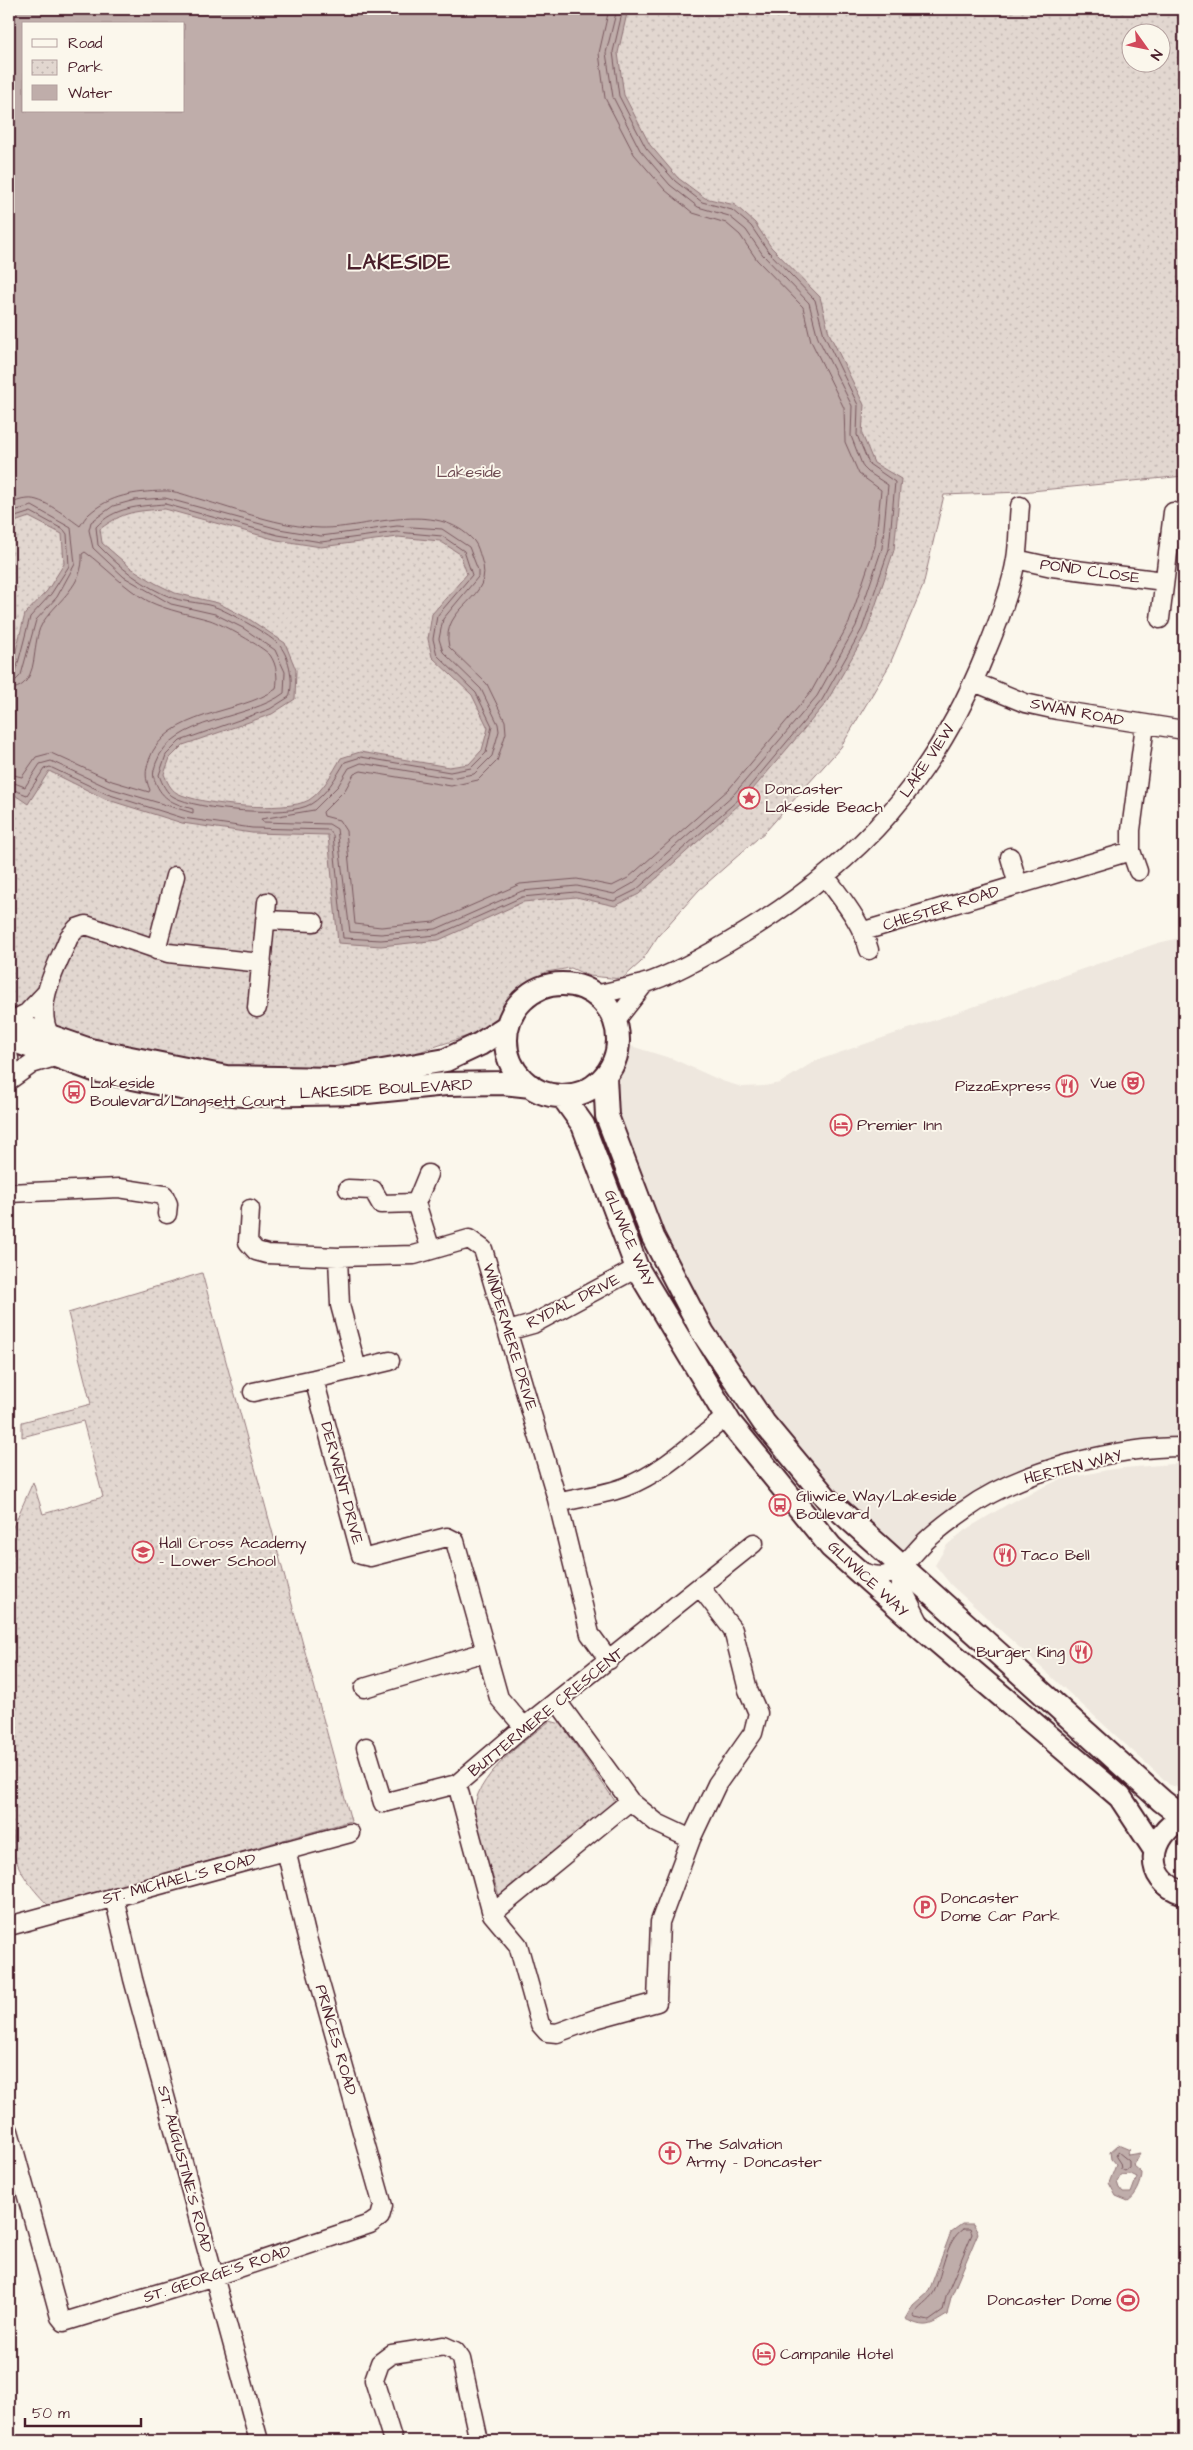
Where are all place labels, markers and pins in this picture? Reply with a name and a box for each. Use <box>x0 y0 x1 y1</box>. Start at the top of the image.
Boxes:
place label: Doncaster Lakeside Beach <box>765 778 883 818</box>
place icon: Doncaster Lakeside Beach <box>737 786 761 810</box>
theatre icon: Vue <box>1121 1071 1145 1095</box>
place label: Lakeside Boulevard/Langsett Court <box>90 1072 286 1113</box>
place label: Vue <box>1090 1072 1117 1094</box>
restaurant icon: PizzaExpress <box>1055 1074 1079 1098</box>
place label: PizzaExpress <box>955 1075 1051 1097</box>
bus stop icon: Lakeside Boulevard/Langsett Court <box>62 1080 86 1104</box>
hotel icon: Premier Inn <box>829 1113 853 1137</box>
place label: Premier Inn <box>857 1114 942 1136</box>
place label: Gliwice Way/Lakeside Boulevard <box>796 1485 957 1525</box>
bus stop icon: Gliwice Way/Lakeside Boulevard <box>768 1493 792 1517</box>
place label: Hall Cross Academy - Lower School <box>159 1532 307 1572</box>
school or university icon: Hall Cross Academy - Lower School <box>131 1540 155 1564</box>
restaurant icon: Taco Bell <box>993 1543 1017 1567</box>
place label: Taco Bell <box>1021 1544 1090 1566</box>
restaurant icon: Burger King <box>1069 1640 1093 1664</box>
place label: Burger King <box>976 1641 1065 1664</box>
place label: Doncaster Dome Car Park <box>941 1887 1060 1927</box>
parking icon: Doncaster Dome Car Park <box>913 1895 937 1919</box>
place label: The Salvation Army - Doncaster <box>686 2133 822 2174</box>
church icon: The Salvation Army - Doncaster <box>658 2141 682 2165</box>
sports icon: Doncaster Dome <box>1116 2288 1140 2312</box>
place label: Doncaster Dome <box>987 2289 1112 2311</box>
hotel icon: Campanile Hotel <box>752 2342 776 2366</box>
place label: Campanile Hotel <box>780 2343 893 2365</box>

